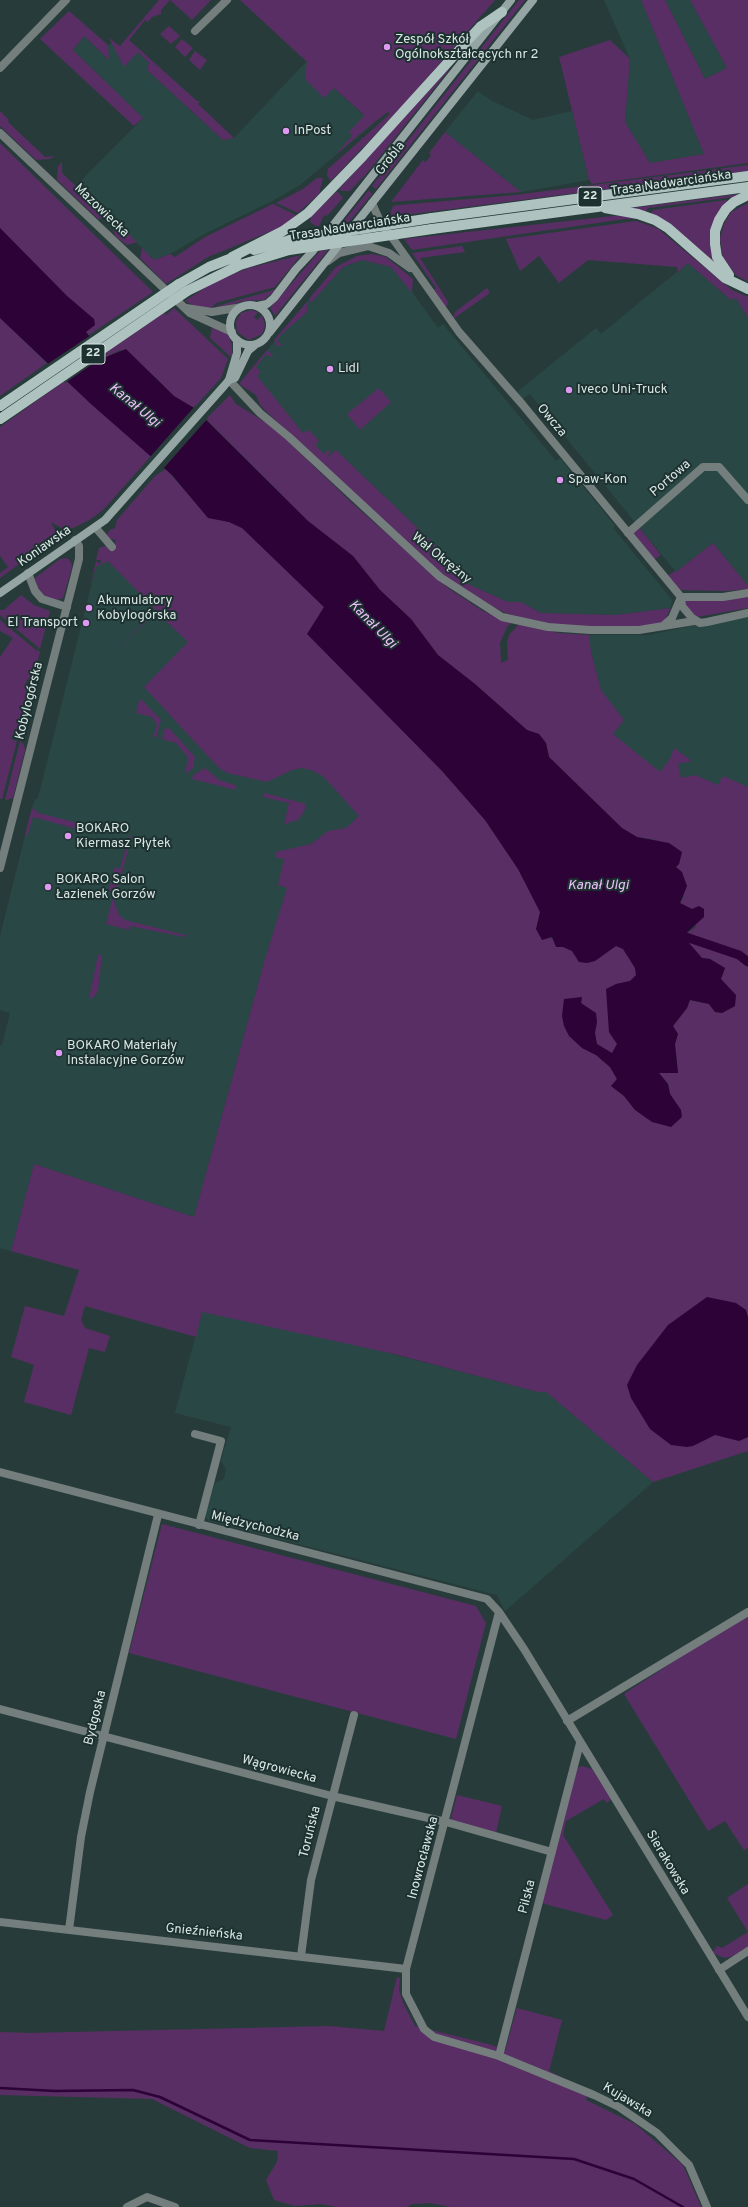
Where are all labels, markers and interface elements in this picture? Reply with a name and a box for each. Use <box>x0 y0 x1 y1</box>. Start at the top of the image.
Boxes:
place label: Zespół Szkół Ogólnokształcących nr 2 <box>395 32 539 63</box>
marker: Zespół Szkół Ogólnokształcących nr 2 <box>382 42 392 52</box>
place label: InPost <box>294 123 331 139</box>
marker: InPost <box>281 126 291 136</box>
street label: Grobla <box>373 139 409 179</box>
street label: Trasa Nadwarciańska <box>610 168 732 200</box>
street label: Mazowiecka <box>70 181 132 241</box>
road number: 22 <box>578 187 602 207</box>
street label: Trasa Nadwarciańska <box>289 211 411 245</box>
road number: 22 <box>81 344 105 364</box>
place label: Lidl <box>338 361 359 377</box>
marker: Lidl <box>325 364 335 374</box>
water label: Kanał Ulgi <box>105 380 163 432</box>
place label: Iveco Uni-Truck <box>577 382 668 398</box>
marker: Iveco Uni-Truck <box>564 385 574 395</box>
street label: Owcza <box>533 401 569 441</box>
street label: Portowa <box>648 457 694 501</box>
place label: Spaw-Kon <box>568 472 627 488</box>
marker: Spaw-Kon <box>555 475 565 485</box>
street label: Koniawska <box>15 523 75 571</box>
street label: Wał Okrężny <box>408 530 474 588</box>
place label: Akumulatory Kobylogórska <box>97 593 176 624</box>
water label: Kanał Ulgi <box>344 597 400 653</box>
marker: Akumulatory Kobylogórska <box>84 603 94 613</box>
place label: El Transport <box>7 615 78 631</box>
marker: El Transport <box>81 618 91 628</box>
street label: Kobylogórska <box>13 661 47 741</box>
place label: BOKARO Kiermasz Płytek <box>76 821 171 852</box>
marker: BOKARO Kiermasz Płytek <box>63 831 73 841</box>
place label: BOKARO Salon Łazienek Gorzów <box>56 872 156 903</box>
water label: Kanał Ulgi <box>567 878 629 894</box>
marker: BOKARO Salon Łazienek Gorzów <box>43 882 53 892</box>
place label: BOKARO Materiały Instalacyjne Gorzów <box>67 1038 184 1069</box>
marker: BOKARO Materiały Instalacyjne Gorzów <box>54 1048 64 1058</box>
street label: Międzychodzka <box>209 1509 301 1545</box>
street label: Bydgoska <box>82 1689 110 1747</box>
street label: Wągrowiecka <box>240 1753 318 1787</box>
street label: Toruńska <box>297 1805 325 1859</box>
street label: Inowrocławska <box>405 1815 443 1901</box>
street label: Sierakowska <box>642 1828 692 1898</box>
street label: Pilska <box>516 1878 540 1916</box>
street label: Gnieźnieńska <box>165 1921 243 1945</box>
street label: Kujawska <box>599 2080 655 2122</box>

